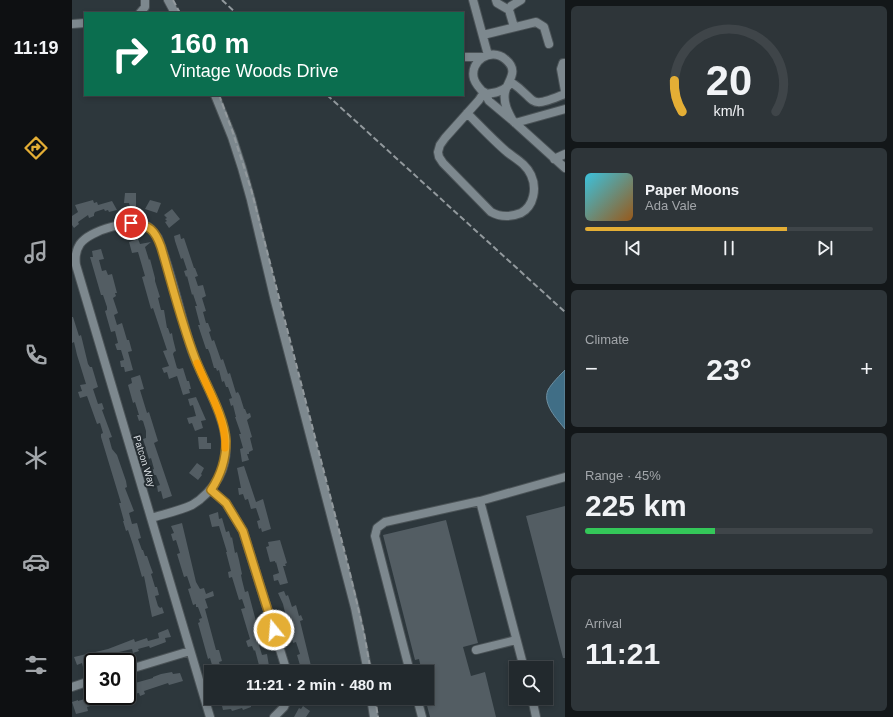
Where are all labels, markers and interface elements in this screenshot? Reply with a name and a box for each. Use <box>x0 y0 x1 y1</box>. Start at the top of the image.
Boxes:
icon: right <box>104 28 156 80</box>
text: 160 m <box>170 28 249 59</box>
text: 11:19 <box>13 38 59 58</box>
text: 20 <box>706 57 752 104</box>
text: Vintage Woods Drive <box>170 61 338 81</box>
text: km/h <box>714 103 745 119</box>
icon: directions <box>22 134 50 162</box>
text: Paper Moons <box>645 181 739 198</box>
text: Ada Vale <box>645 198 697 213</box>
pin <box>114 206 148 240</box>
icon: arrive <box>120 212 142 234</box>
icon: previous <box>622 237 644 259</box>
icon: pause <box>718 237 740 259</box>
icon: next <box>814 237 836 259</box>
icon: music <box>22 238 50 266</box>
text: Climate <box>585 332 629 347</box>
icon: phone <box>22 341 50 369</box>
text: 23° <box>706 353 752 386</box>
text: − <box>585 356 598 381</box>
text: + <box>860 356 873 381</box>
street label: Patcon Way <box>131 434 158 488</box>
icon: climate <box>22 444 50 472</box>
text: Range · 45% <box>585 468 661 483</box>
text: 225 km <box>585 489 687 522</box>
icon: car <box>22 548 50 576</box>
position arrow <box>253 609 295 651</box>
text: Arrival <box>585 616 622 631</box>
text: 11:21 <box>585 637 660 670</box>
icon: filters <box>22 651 50 679</box>
speed limit sign: 30 <box>84 653 136 705</box>
map controls <box>509 661 553 705</box>
button: search <box>509 661 553 705</box>
text: 11:21 · 2 min · 480 m <box>246 676 392 693</box>

